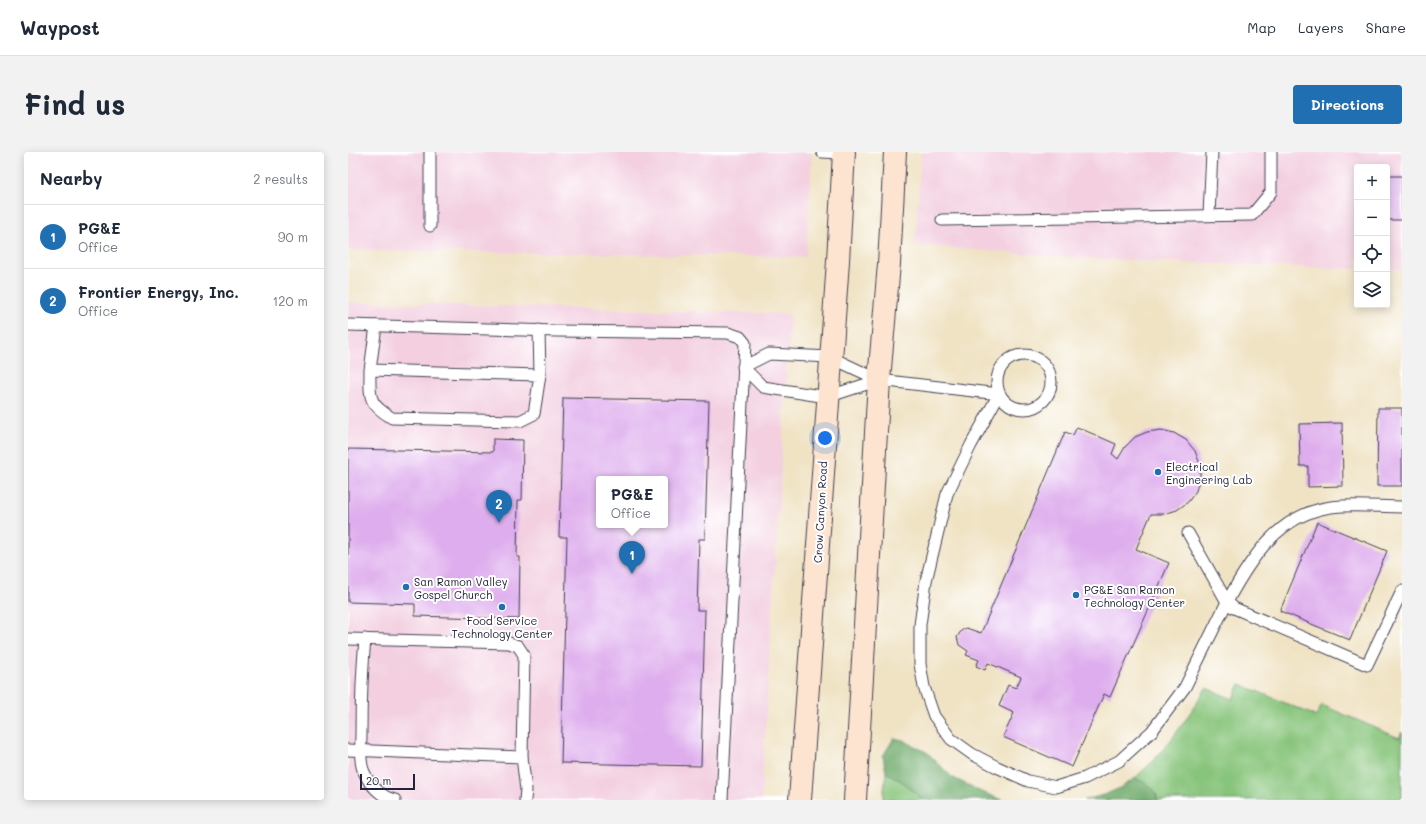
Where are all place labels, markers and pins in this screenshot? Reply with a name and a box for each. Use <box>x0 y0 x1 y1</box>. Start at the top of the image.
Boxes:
place label: Electrical Engineering Lab <box>1166 459 1252 487</box>
marker: Electrical Engineering Lab <box>1153 467 1163 477</box>
pin: 2 <box>486 490 512 523</box>
pin: 1 <box>619 541 645 574</box>
place label: San Ramon Valley Gospel Church <box>414 574 508 602</box>
marker: San Ramon Valley Gospel Church <box>401 582 411 592</box>
place label: PG&E San Ramon Technology Center <box>1084 582 1185 610</box>
marker: PG&E San Ramon Technology Center <box>1071 590 1081 600</box>
marker: Food Service Technology Center <box>497 602 507 612</box>
place label: Food Service Technology Center <box>451 613 553 641</box>

